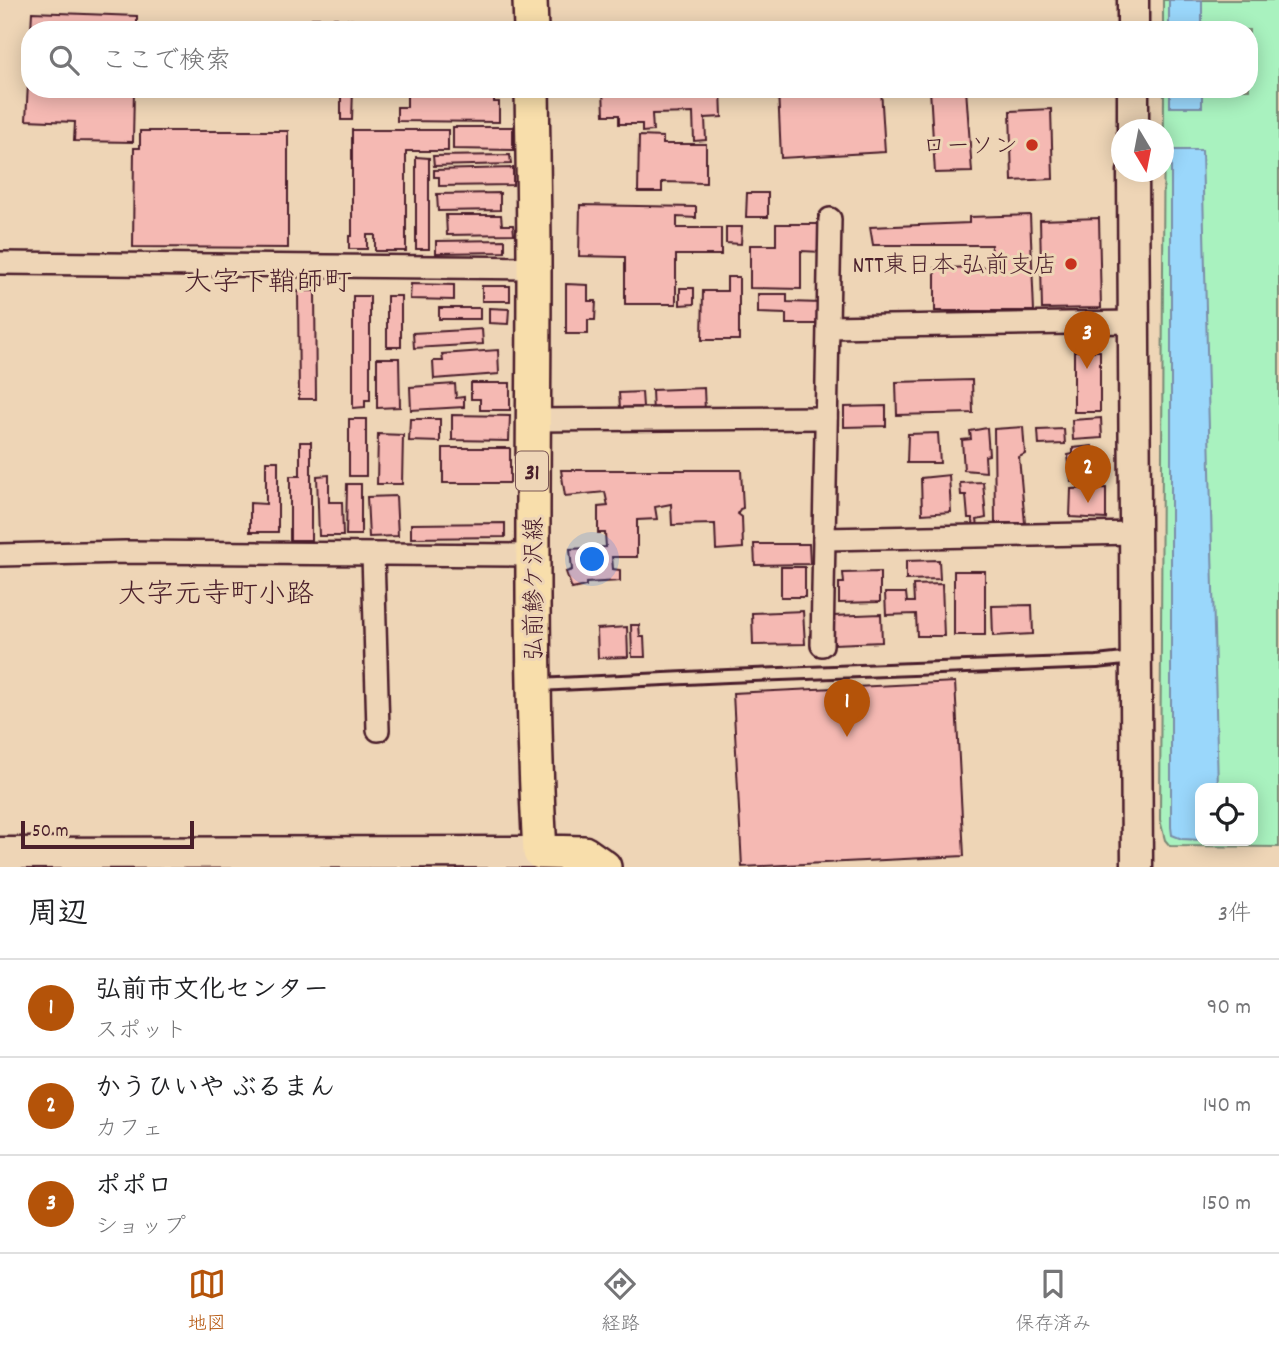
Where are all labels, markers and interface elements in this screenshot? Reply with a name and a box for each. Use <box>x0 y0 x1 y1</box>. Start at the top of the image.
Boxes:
search box <box>21 21 1258 98</box>
icon: search <box>45 41 83 79</box>
text: ここで検索 <box>101 44 231 81</box>
north arrow <box>1111 119 1174 182</box>
place label: ローソン <box>922 131 1018 165</box>
marker: ローソン <box>1024 137 1040 153</box>
place label: NTT東日本 弘前支店 <box>852 250 1057 284</box>
marker: NTT東日本 弘前支店 <box>1063 256 1079 272</box>
district label: 大字下鞘師町 <box>184 265 352 305</box>
pin: 3 <box>1064 311 1110 369</box>
pin: 2 <box>1065 445 1111 503</box>
road number: 31 <box>516 452 548 491</box>
street label: 弘前鰺ケ沢線 <box>519 517 553 661</box>
your location <box>575 542 609 576</box>
district label: 大字元寺町小路 <box>118 577 314 617</box>
pin: 1 <box>824 679 870 737</box>
map controls <box>1195 783 1258 846</box>
button: locate <box>1195 783 1258 846</box>
scale bar <box>21 818 194 850</box>
text: 50 m <box>32 819 69 846</box>
text: 周辺 <box>28 895 88 938</box>
text: 3件 <box>1218 899 1251 932</box>
text: 弘前市文化センター <box>95 973 329 1010</box>
text: 1 <box>48 992 54 1025</box>
text: 90 m <box>1207 992 1251 1025</box>
text: スポット <box>95 1016 187 1049</box>
text: かうひいや ぶるまん <box>95 1071 335 1108</box>
text: 2 <box>46 1090 56 1123</box>
text: 140 m <box>1203 1090 1251 1123</box>
text: カフェ <box>95 1114 164 1147</box>
text: ポポロ <box>95 1169 173 1206</box>
text: 3 <box>46 1188 56 1221</box>
text: 150 m <box>1202 1188 1251 1221</box>
text: ショップ <box>95 1212 186 1245</box>
tab: 地図 <box>188 1265 226 1339</box>
tab: 経路 <box>601 1265 639 1339</box>
tab: 保存済み <box>1015 1265 1091 1339</box>

